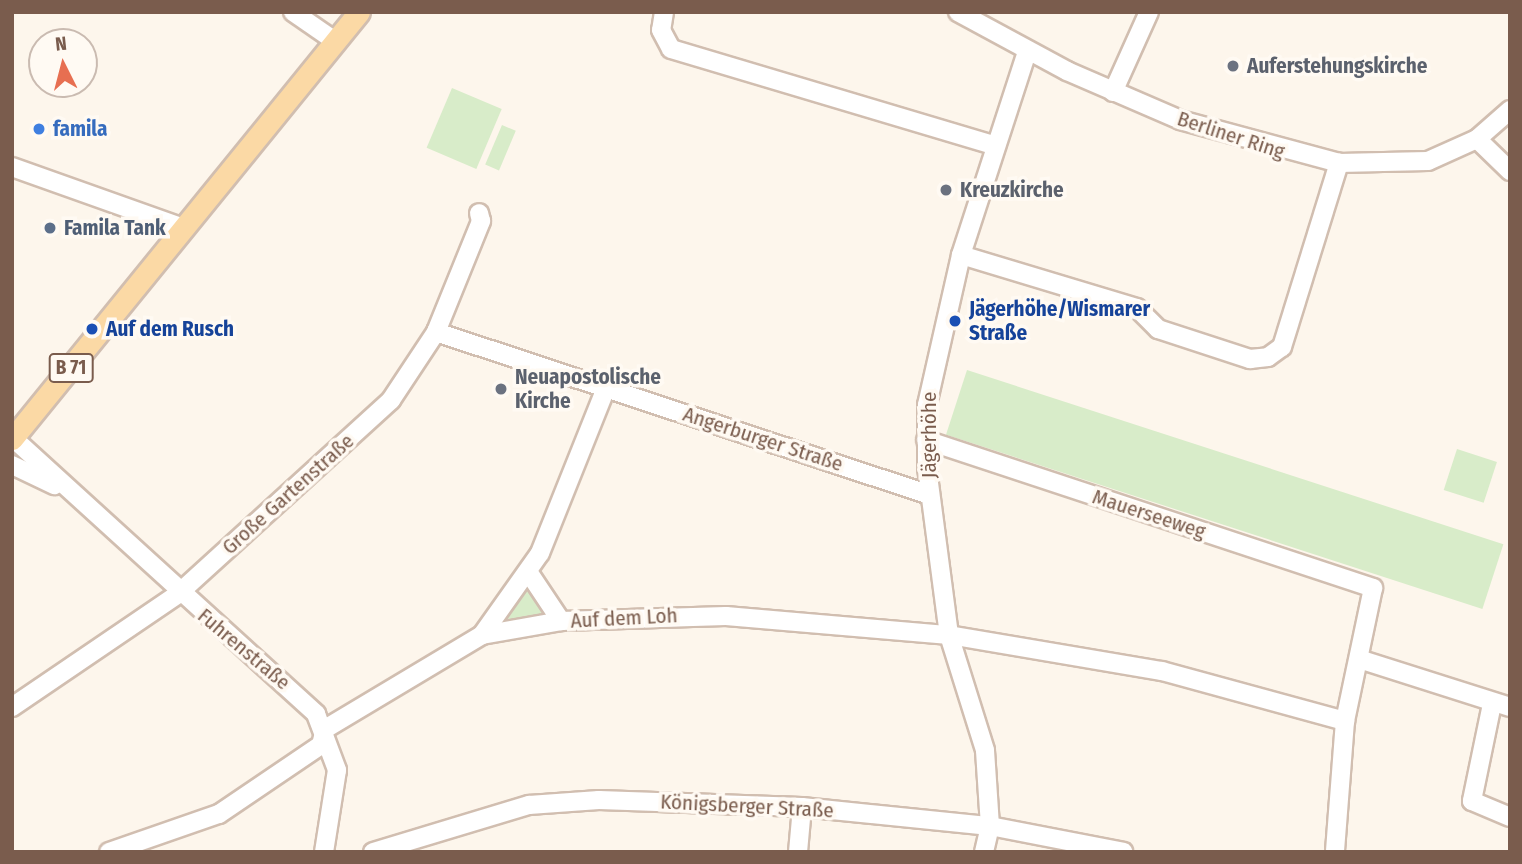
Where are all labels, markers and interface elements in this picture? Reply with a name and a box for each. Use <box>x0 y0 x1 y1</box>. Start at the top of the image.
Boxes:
north arrow <box>28 28 98 98</box>
text: N <box>54 32 68 56</box>
place label: Auferstehungskirche <box>1247 53 1427 79</box>
marker: Auferstehungskirche <box>1225 58 1241 74</box>
street label: Berliner Ring <box>1174 106 1288 164</box>
place label: famila <box>53 116 107 142</box>
marker: famila <box>31 121 47 137</box>
place label: Kreuzkirche <box>960 177 1064 203</box>
marker: Kreuzkirche <box>938 182 954 198</box>
place label: Famila Tank <box>64 215 166 241</box>
marker: Famila Tank <box>42 220 58 236</box>
place label: Jägerhöhe/Wismarer Straße <box>969 296 1150 346</box>
marker: Jägerhöhe/Wismarer Straße <box>947 313 963 329</box>
place label: Auf dem Rusch <box>106 316 234 342</box>
marker: Auf dem Rusch <box>84 321 100 337</box>
road number: B 71 <box>48 352 94 384</box>
place label: Neuapostolische Kirche <box>515 364 661 414</box>
marker: Neuapostolische Kirche <box>493 381 509 397</box>
street label: Jägerhöhe <box>916 392 942 478</box>
street label: Angerburger Straße <box>680 401 846 477</box>
street label: Große Gartenstraße <box>217 428 359 560</box>
street label: Mauerseeweg <box>1089 484 1209 544</box>
street label: Fuhrenstraße <box>193 603 295 695</box>
street label: Auf dem Loh <box>570 603 678 633</box>
street label: Königsberger Straße <box>660 789 834 823</box>

